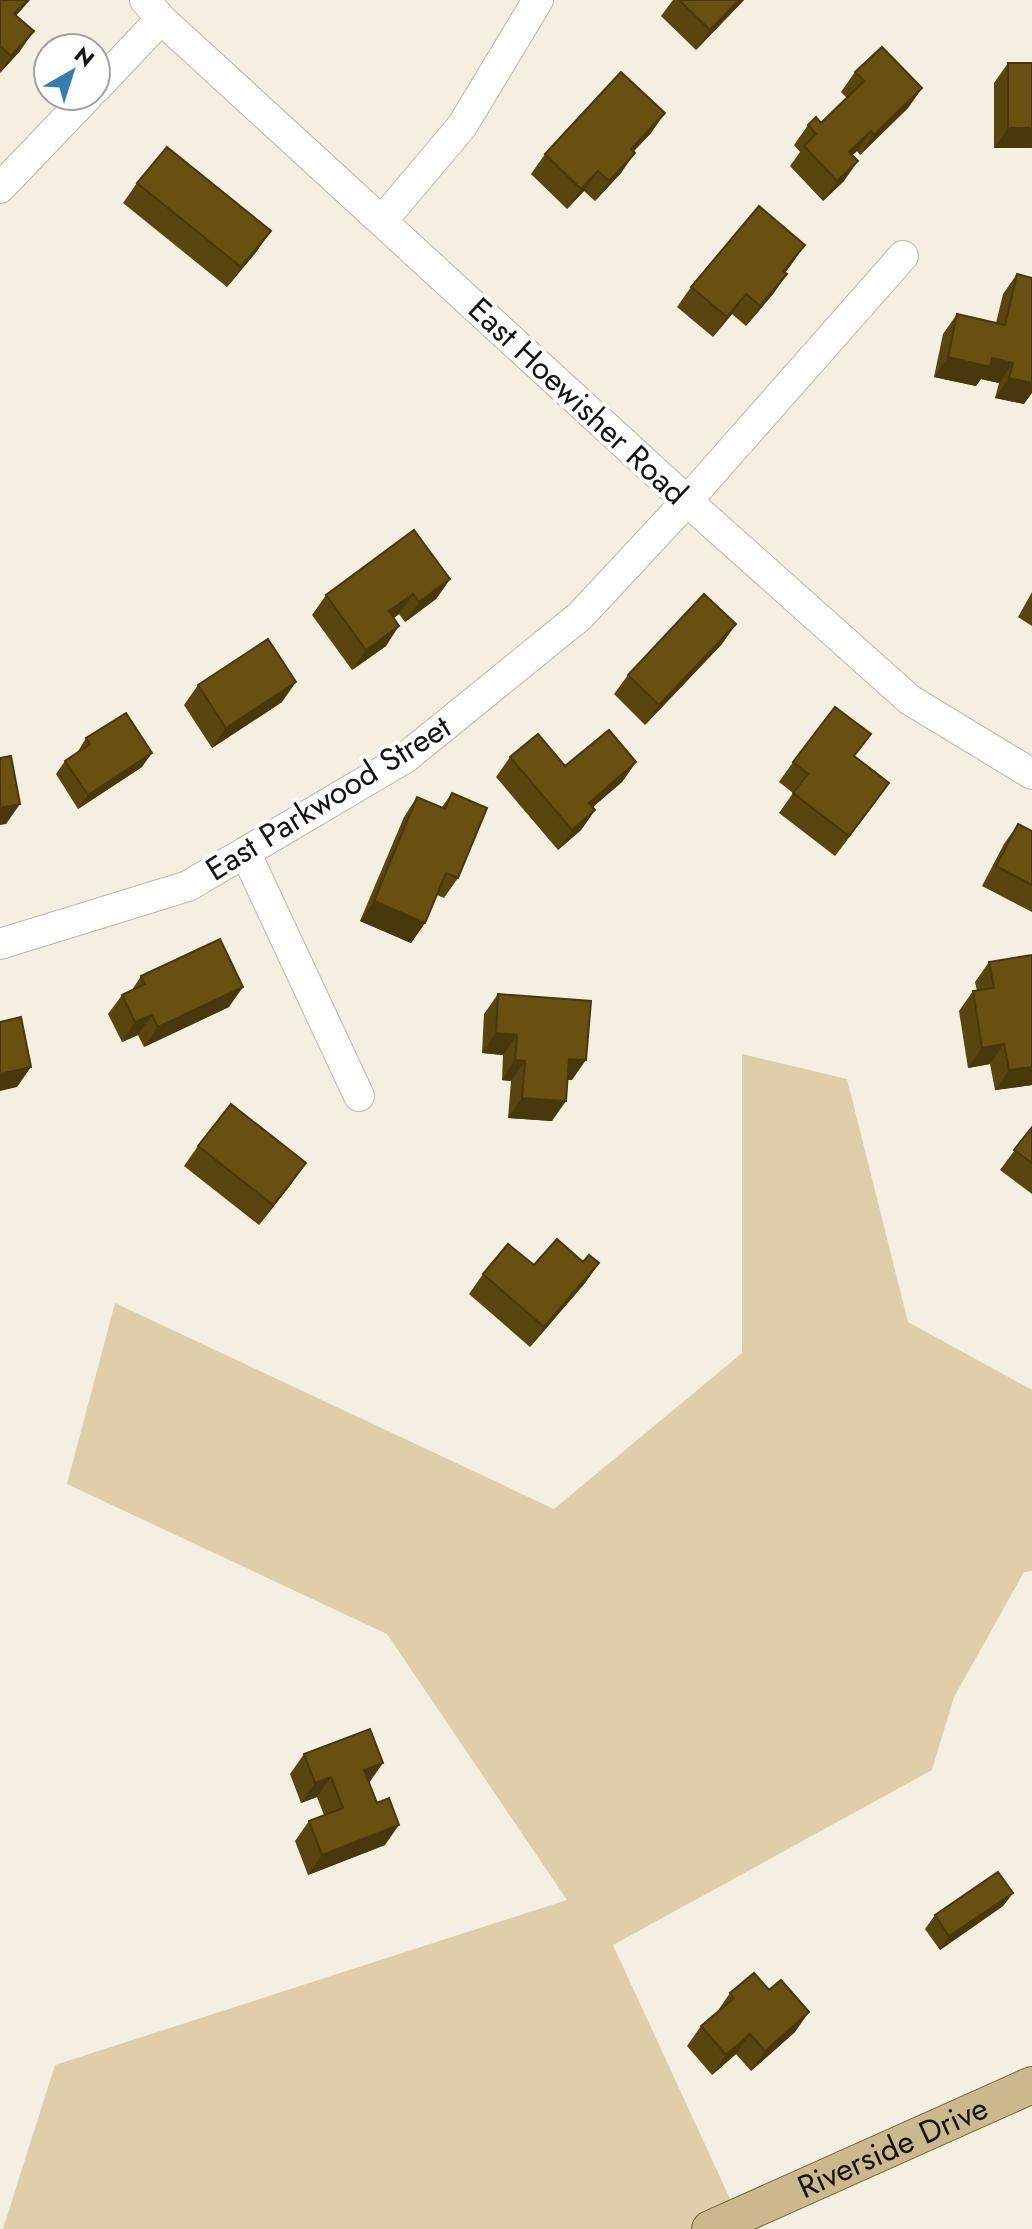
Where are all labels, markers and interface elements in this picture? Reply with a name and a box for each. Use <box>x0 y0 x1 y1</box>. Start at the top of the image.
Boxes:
north arrow <box>32 32 112 112</box>
text: N <box>68 39 101 74</box>
street label: East Hoewisher Road <box>458 287 698 515</box>
street label: East Parkwood Street <box>197 704 460 892</box>
street label: Riverside Drive <box>790 2085 995 2210</box>

